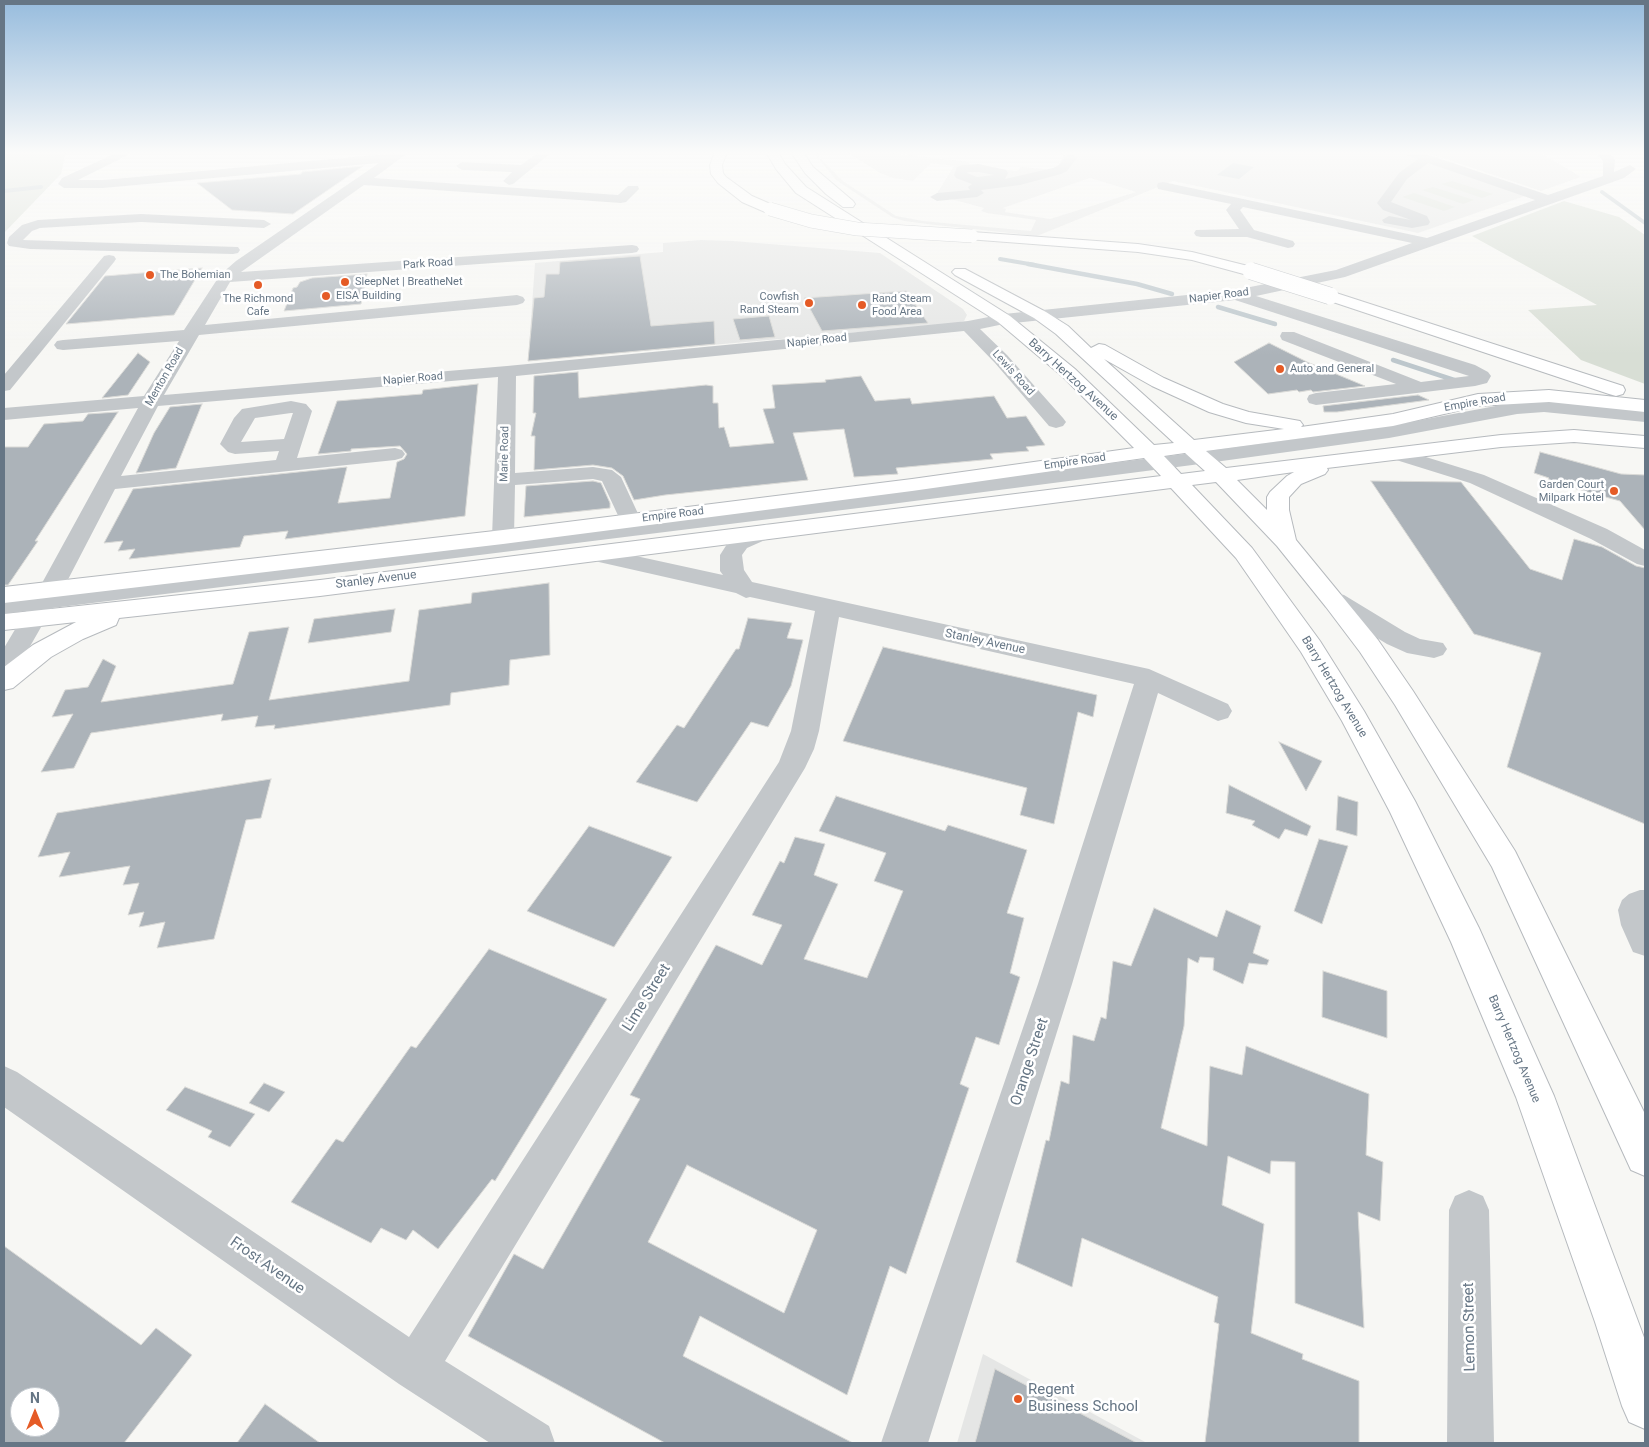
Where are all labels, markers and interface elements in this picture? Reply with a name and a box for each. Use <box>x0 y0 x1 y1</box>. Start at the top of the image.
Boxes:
street label: Park Road <box>403 256 453 272</box>
place label: The Bohemian <box>160 268 231 282</box>
marker: The Bohemian <box>144 269 156 281</box>
place label: SleepNet | BreatheNet <box>355 275 463 289</box>
marker: SleepNet | BreatheNet <box>339 276 351 288</box>
marker: The Richmond Cafe <box>252 279 264 291</box>
street label: Napier Road <box>1188 286 1250 306</box>
place label: EISA Building <box>336 289 401 303</box>
marker: EISA Building <box>320 290 332 302</box>
place label: Cowfish Rand Steam <box>740 290 799 316</box>
place label: The Richmond Cafe <box>223 292 293 318</box>
place label: Rand Steam Food Area <box>872 292 931 318</box>
marker: Cowfish Rand Steam <box>803 297 815 309</box>
marker: Rand Steam Food Area <box>856 299 868 311</box>
street label: Napier Road <box>786 331 848 351</box>
street label: Barry Hertzog Avenue <box>1025 336 1121 424</box>
street label: Menton Road <box>143 345 187 409</box>
street label: Lewis Road <box>989 348 1037 398</box>
place label: Auto and General <box>1290 362 1374 376</box>
marker: Auto and General <box>1274 363 1286 375</box>
street label: Napier Road <box>382 370 444 388</box>
street label: Empire Road <box>1443 391 1507 415</box>
street label: Marie Road <box>498 426 512 482</box>
street label: Empire Road <box>1043 451 1107 473</box>
place label: Garden Court Milpark Hotel <box>1539 478 1604 504</box>
marker: Garden Court Milpark Hotel <box>1608 485 1620 497</box>
street label: Empire Road <box>641 505 705 525</box>
street label: Stanley Avenue <box>335 568 417 592</box>
street label: Stanley Avenue <box>944 627 1026 657</box>
street label: Barry Hertzog Avenue <box>1298 634 1370 740</box>
street label: Lime Street <box>619 961 675 1035</box>
street label: Barry Hertzog Avenue <box>1485 993 1543 1105</box>
street label: Orange Street <box>1007 1016 1053 1108</box>
street label: Frost Avenue <box>226 1234 308 1298</box>
street label: Lemon Street <box>1460 1282 1480 1372</box>
place label: Regent Business School <box>1028 1381 1138 1416</box>
north arrow <box>10 1387 60 1437</box>
text: N <box>30 1390 40 1406</box>
marker: Regent Business School <box>1012 1393 1024 1405</box>

